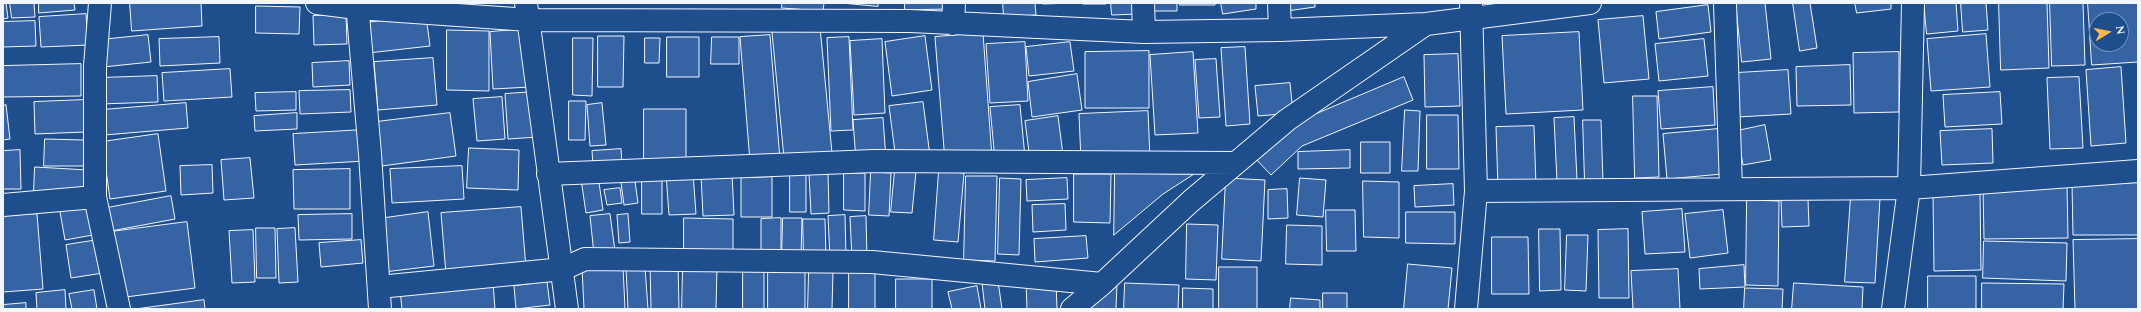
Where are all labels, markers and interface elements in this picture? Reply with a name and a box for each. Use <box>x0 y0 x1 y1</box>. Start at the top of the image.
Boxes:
north arrow <box>2089 12 2129 52</box>
text: N <box>2111 24 2129 36</box>

